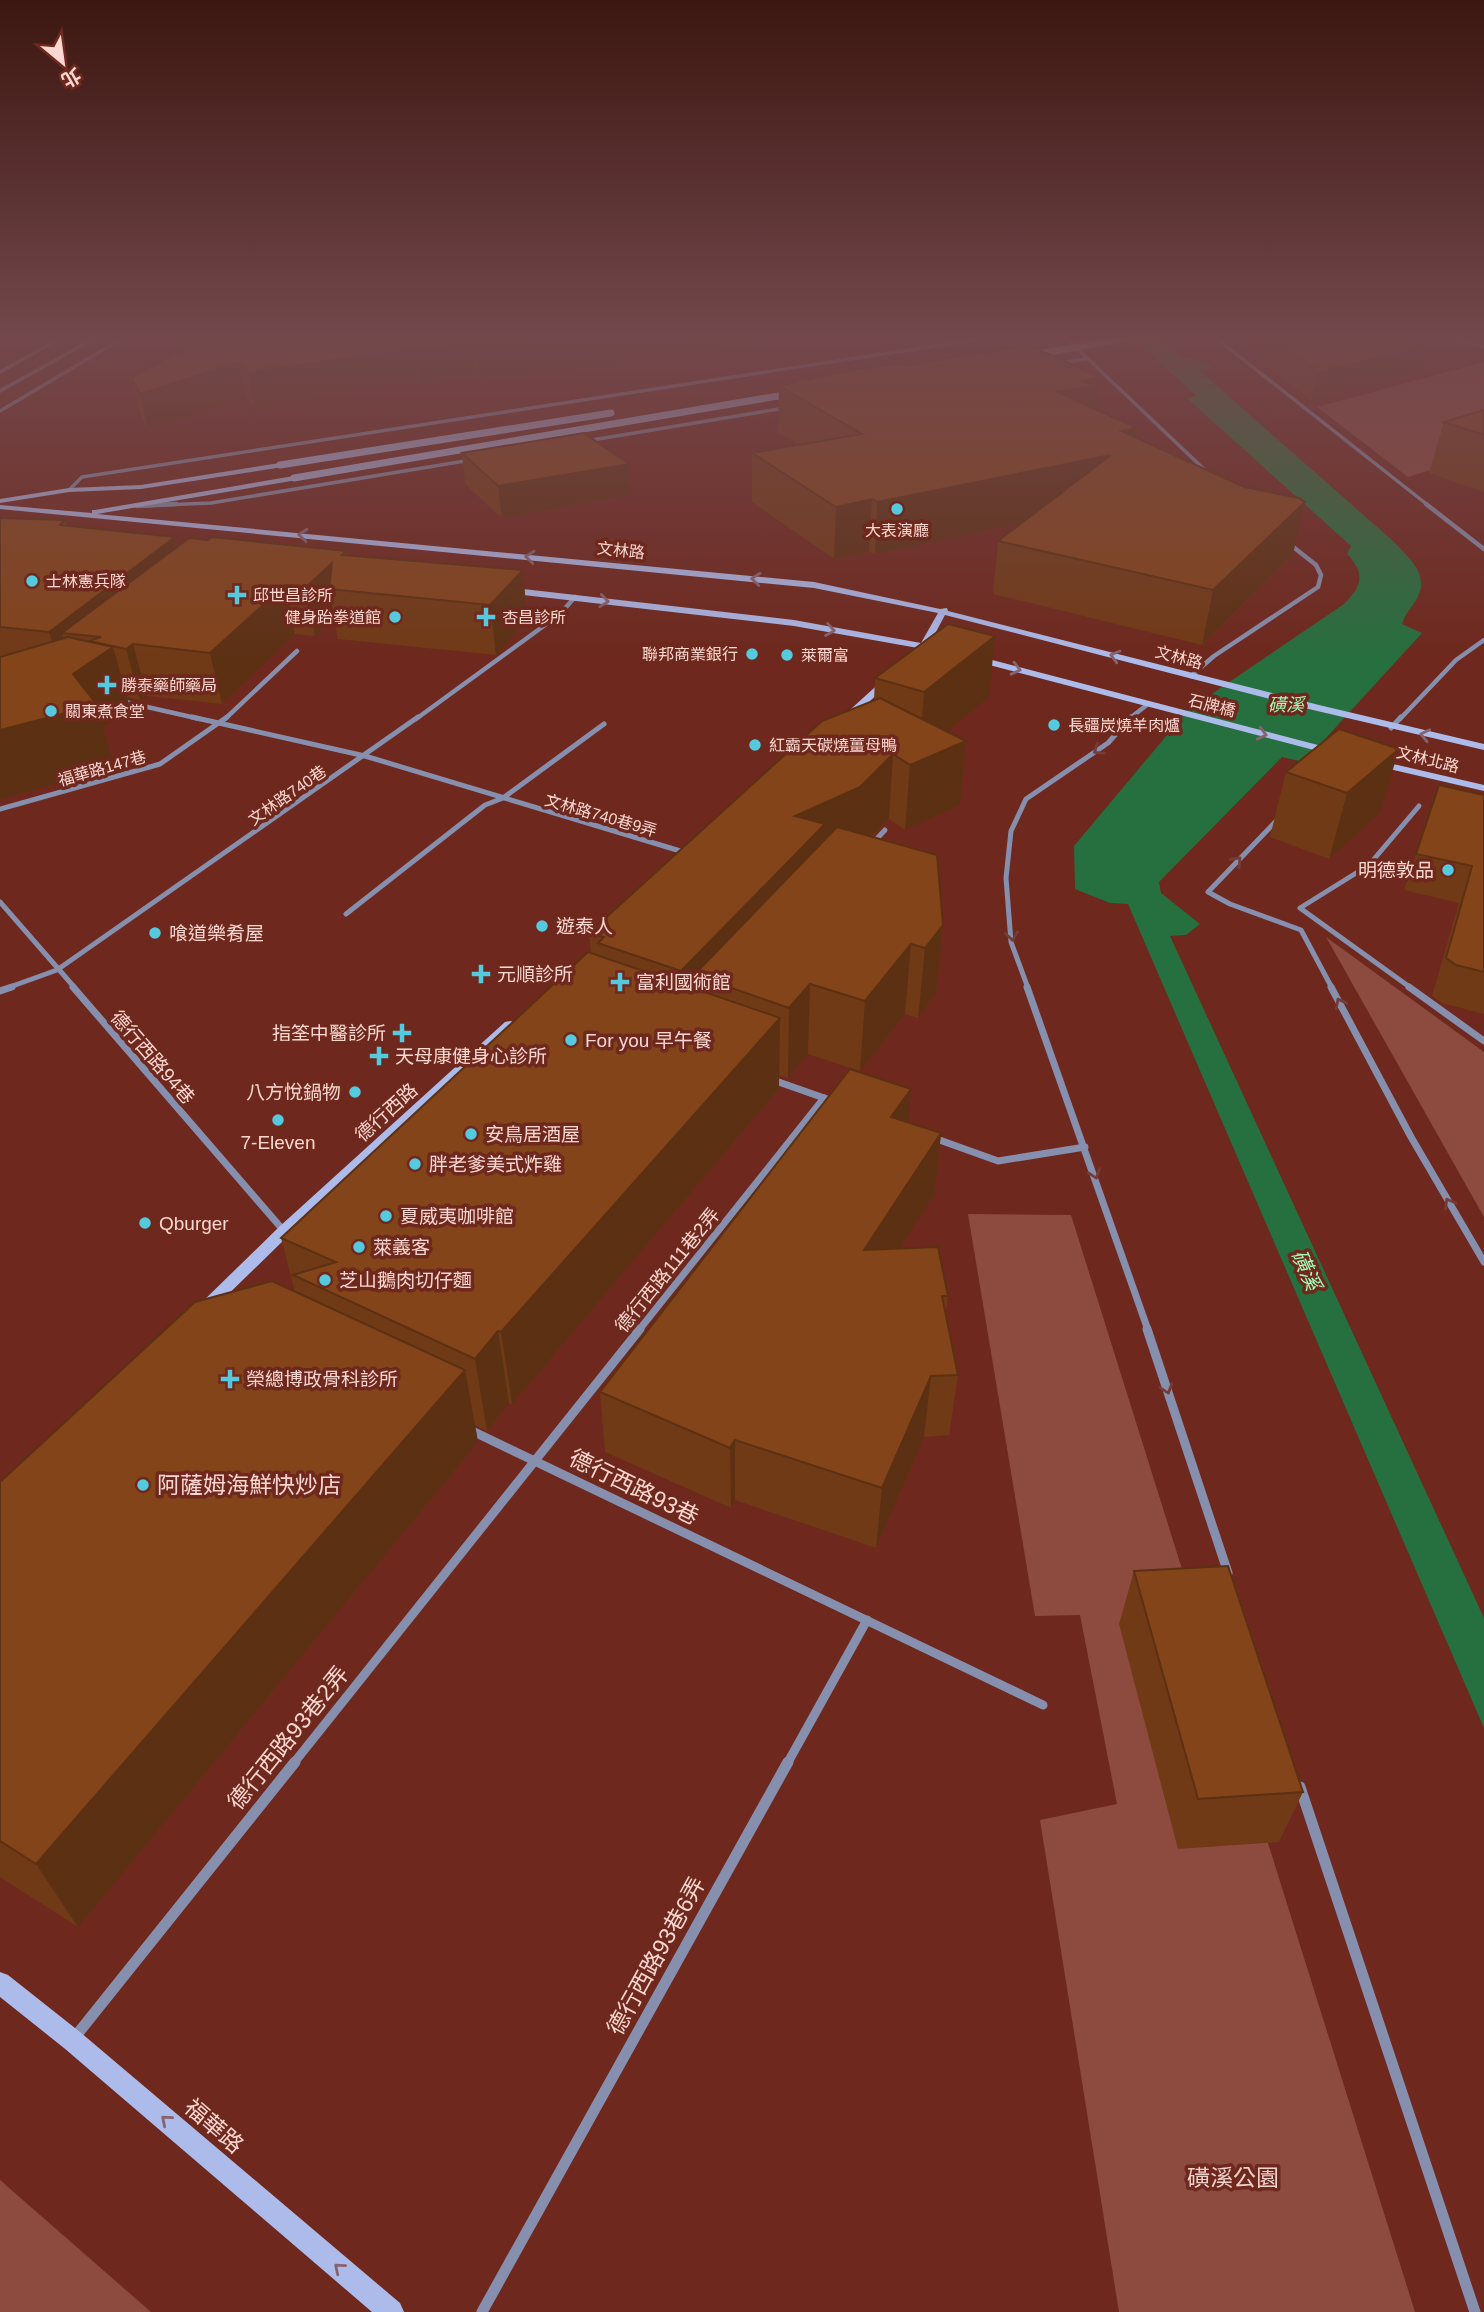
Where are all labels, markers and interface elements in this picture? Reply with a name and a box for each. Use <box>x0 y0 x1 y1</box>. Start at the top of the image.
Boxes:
north arrow <box>28 28 98 98</box>
text: 北 <box>58 64 84 91</box>
marker: 大表演廳 <box>889 501 905 517</box>
place label: 大表演廳 <box>865 522 929 539</box>
one-way arrow <box>298 528 309 543</box>
street label: 文林路 <box>596 540 646 561</box>
one-way arrow <box>524 550 535 565</box>
one-way arrow <box>751 572 762 587</box>
marker: 士林憲兵隊 <box>24 573 40 589</box>
place label: 士林憲兵隊 <box>46 573 126 590</box>
marker: 邱世昌診所 <box>227 585 247 605</box>
place label: 邱世昌診所 <box>253 587 333 604</box>
one-way arrow <box>598 593 610 608</box>
marker: 杏昌診所 <box>476 607 496 627</box>
place label: 健身跆拳道館 <box>285 609 381 626</box>
marker: 健身跆拳道館 <box>387 609 403 625</box>
place label: 杏昌診所 <box>502 609 566 626</box>
one-way arrow <box>824 622 836 637</box>
street label: 文林路 <box>1153 643 1204 672</box>
place label: 聯邦商業銀行 <box>642 646 738 663</box>
marker: 聯邦商業銀行 <box>744 646 760 662</box>
marker: 萊爾富 <box>779 647 795 663</box>
place label: 萊爾富 <box>801 647 849 664</box>
one-way arrow <box>1109 649 1121 664</box>
one-way arrow <box>1010 661 1022 675</box>
marker: 勝泰藥師藥局 <box>99 677 115 693</box>
place label: 勝泰藥師藥局 <box>121 677 217 694</box>
street label: 石牌橋 <box>1187 691 1237 720</box>
water label: 磺溪 <box>1268 695 1307 715</box>
marker: 關東煮食堂 <box>43 703 59 719</box>
place label: 關東煮食堂 <box>65 703 145 720</box>
marker: 長疆炭燒羊肉爐 <box>1046 717 1062 733</box>
place label: 長疆炭燒羊肉爐 <box>1068 717 1180 734</box>
one-way arrow <box>1256 726 1268 740</box>
one-way arrow <box>1419 728 1431 743</box>
marker: 紅霸天碳燒薑母鴨 <box>747 737 763 753</box>
place label: 紅霸天碳燒薑母鴨 <box>769 737 897 754</box>
one-way arrow <box>1093 742 1106 754</box>
street label: 文林北路 <box>1395 743 1461 775</box>
street label: 福華路147巷 <box>56 748 148 789</box>
street label: 文林路740巷 <box>245 762 329 828</box>
street label: 文林路740巷9弄 <box>543 791 659 840</box>
one-way arrow <box>1229 857 1242 870</box>
place label: 明德敦品 <box>1358 860 1434 881</box>
marker: 明德敦品 <box>1440 862 1456 878</box>
place label: 遊泰人 <box>556 916 613 937</box>
marker: 遊泰人 <box>534 918 550 934</box>
place label: 喰道樂肴屋 <box>169 923 264 944</box>
marker: 喰道樂肴屋 <box>147 925 163 941</box>
one-way arrow <box>1004 930 1019 942</box>
marker: 元順診所 <box>471 964 491 984</box>
place label: 元順診所 <box>497 964 573 985</box>
marker: 富利國術館 <box>610 972 630 992</box>
place label: 富利國術館 <box>636 972 731 993</box>
one-way arrow <box>1335 998 1348 1011</box>
street label: 德行西路94巷 <box>107 1007 199 1108</box>
place label: 指筌中醫診所 <box>272 1023 386 1044</box>
marker: 指筌中醫診所 <box>392 1023 412 1043</box>
place label: For you 早午餐 <box>585 1030 712 1051</box>
marker: For you 早午餐 <box>563 1032 579 1048</box>
marker: 天母康健身心診所 <box>369 1046 389 1066</box>
place label: 天母康健身心診所 <box>395 1046 547 1067</box>
street label: 德行西路 <box>351 1079 422 1146</box>
place label: 八方悅鍋物 <box>246 1082 341 1103</box>
marker: 八方悅鍋物 <box>347 1084 363 1100</box>
marker: 7-Eleven <box>270 1112 286 1128</box>
place label: 安鳥居酒屋 <box>485 1124 580 1145</box>
marker: 安鳥居酒屋 <box>463 1126 479 1142</box>
place label: 7-Eleven <box>241 1132 316 1153</box>
place label: 胖老爹美式炸雞 <box>429 1154 562 1175</box>
marker: 胖老爹美式炸雞 <box>407 1156 423 1172</box>
one-way arrow <box>1087 1167 1101 1179</box>
one-way arrow <box>1445 1197 1458 1210</box>
street label: 德行西路111巷2弄 <box>611 1204 724 1337</box>
place label: 夏威夷咖啡館 <box>400 1206 514 1227</box>
marker: 夏威夷咖啡館 <box>378 1208 394 1224</box>
place label: Qburger <box>159 1213 229 1234</box>
marker: Qburger <box>137 1215 153 1231</box>
place label: 萊義客 <box>373 1237 430 1258</box>
marker: 萊義客 <box>351 1239 367 1255</box>
water label: 磺溪 <box>1287 1246 1327 1296</box>
place label: 芝山鵝肉切仔麵 <box>339 1270 472 1291</box>
marker: 芝山鵝肉切仔麵 <box>317 1272 333 1288</box>
marker: 榮總博政骨科診所 <box>220 1369 240 1389</box>
place label: 榮總博政骨科診所 <box>246 1369 398 1390</box>
one-way arrow <box>1159 1382 1173 1395</box>
street label: 德行西路93巷 <box>565 1444 703 1530</box>
place label: 阿薩姆海鮮快炒店 <box>157 1472 341 1498</box>
marker: 阿薩姆海鮮快炒店 <box>135 1477 151 1493</box>
street label: 德行西路93巷2弄 <box>222 1661 354 1815</box>
street label: 德行西路93巷6弄 <box>602 1873 710 2039</box>
street label: 福華路 <box>179 2094 249 2158</box>
one-way arrow <box>162 2116 175 2128</box>
park label: 磺溪公園 <box>1187 2165 1279 2191</box>
one-way arrow <box>335 2264 348 2276</box>

